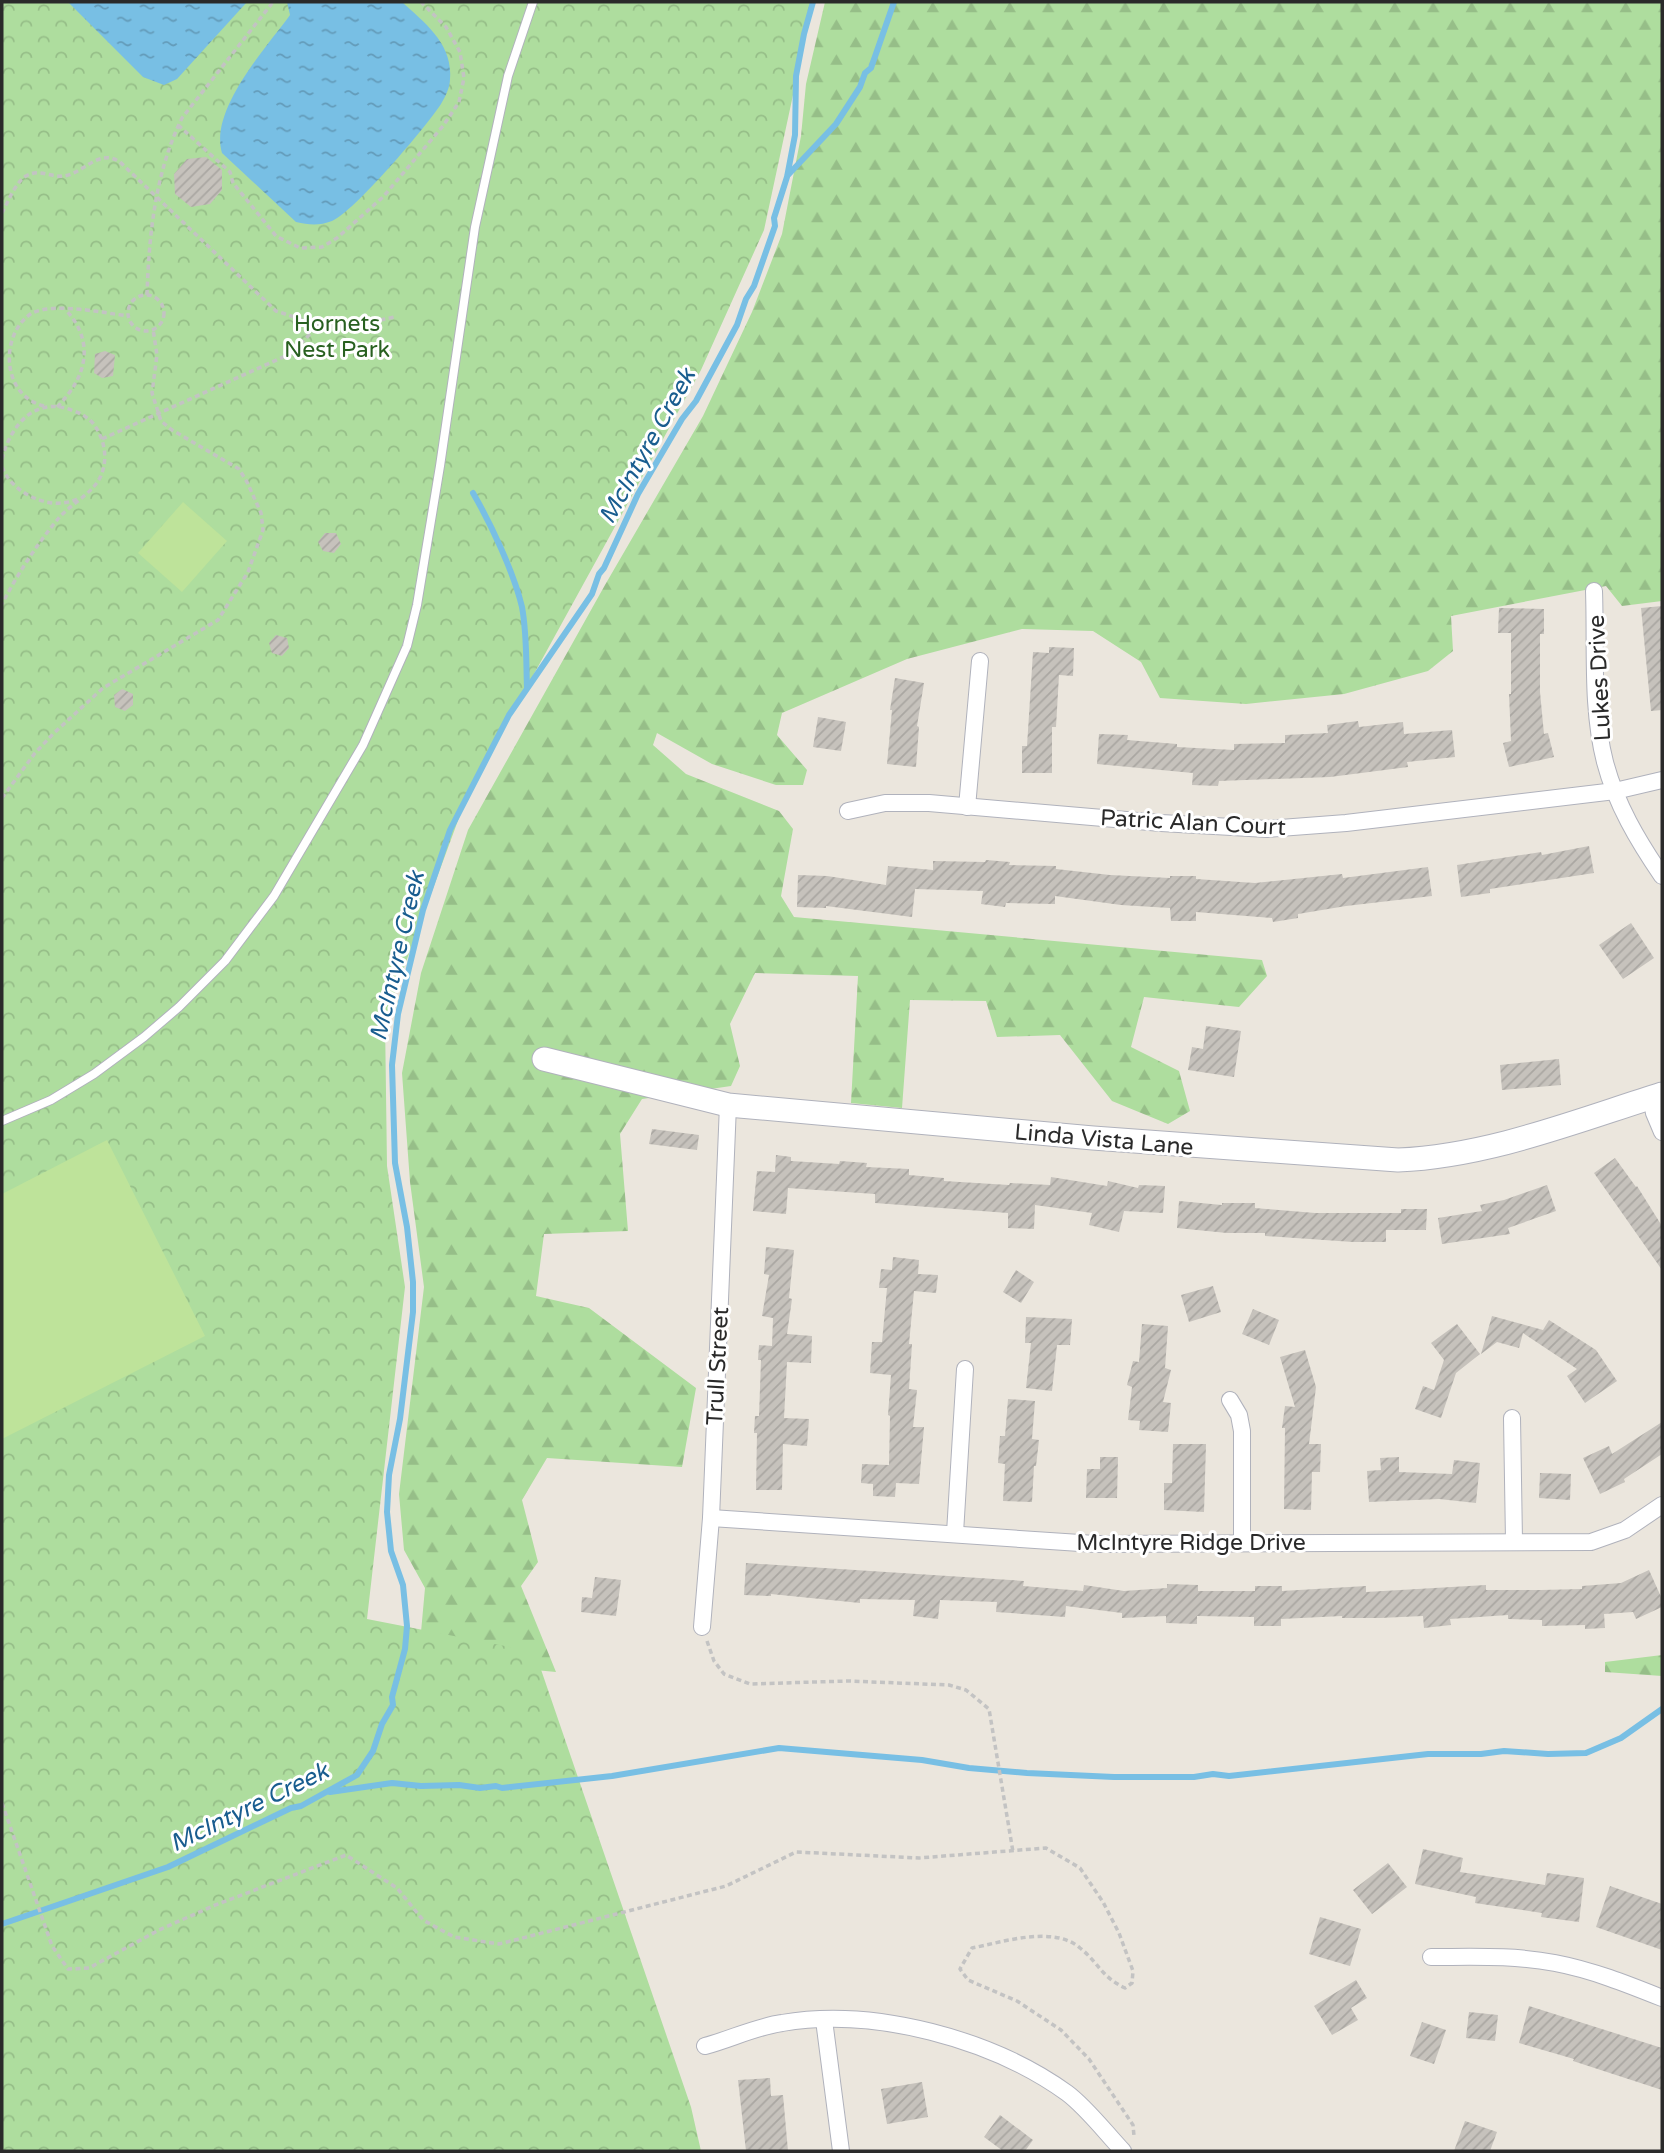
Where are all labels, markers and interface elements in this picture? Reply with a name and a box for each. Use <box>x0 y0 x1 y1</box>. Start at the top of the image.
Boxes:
park label: Hornets Nest Park <box>284 310 390 364</box>
water label: McIntyre Creek <box>593 362 703 529</box>
street label: Lukes Drive <box>1583 614 1617 742</box>
street label: Patric Alan Court <box>1099 804 1287 842</box>
water label: McIntyre Creek <box>364 867 431 1044</box>
street label: Linda Vista Lane <box>1013 1118 1195 1162</box>
street label: Trull Street <box>701 1306 735 1426</box>
street label: McIntyre Ridge Drive <box>1076 1529 1306 1557</box>
water label: McIntyre Creek <box>165 1756 335 1858</box>

